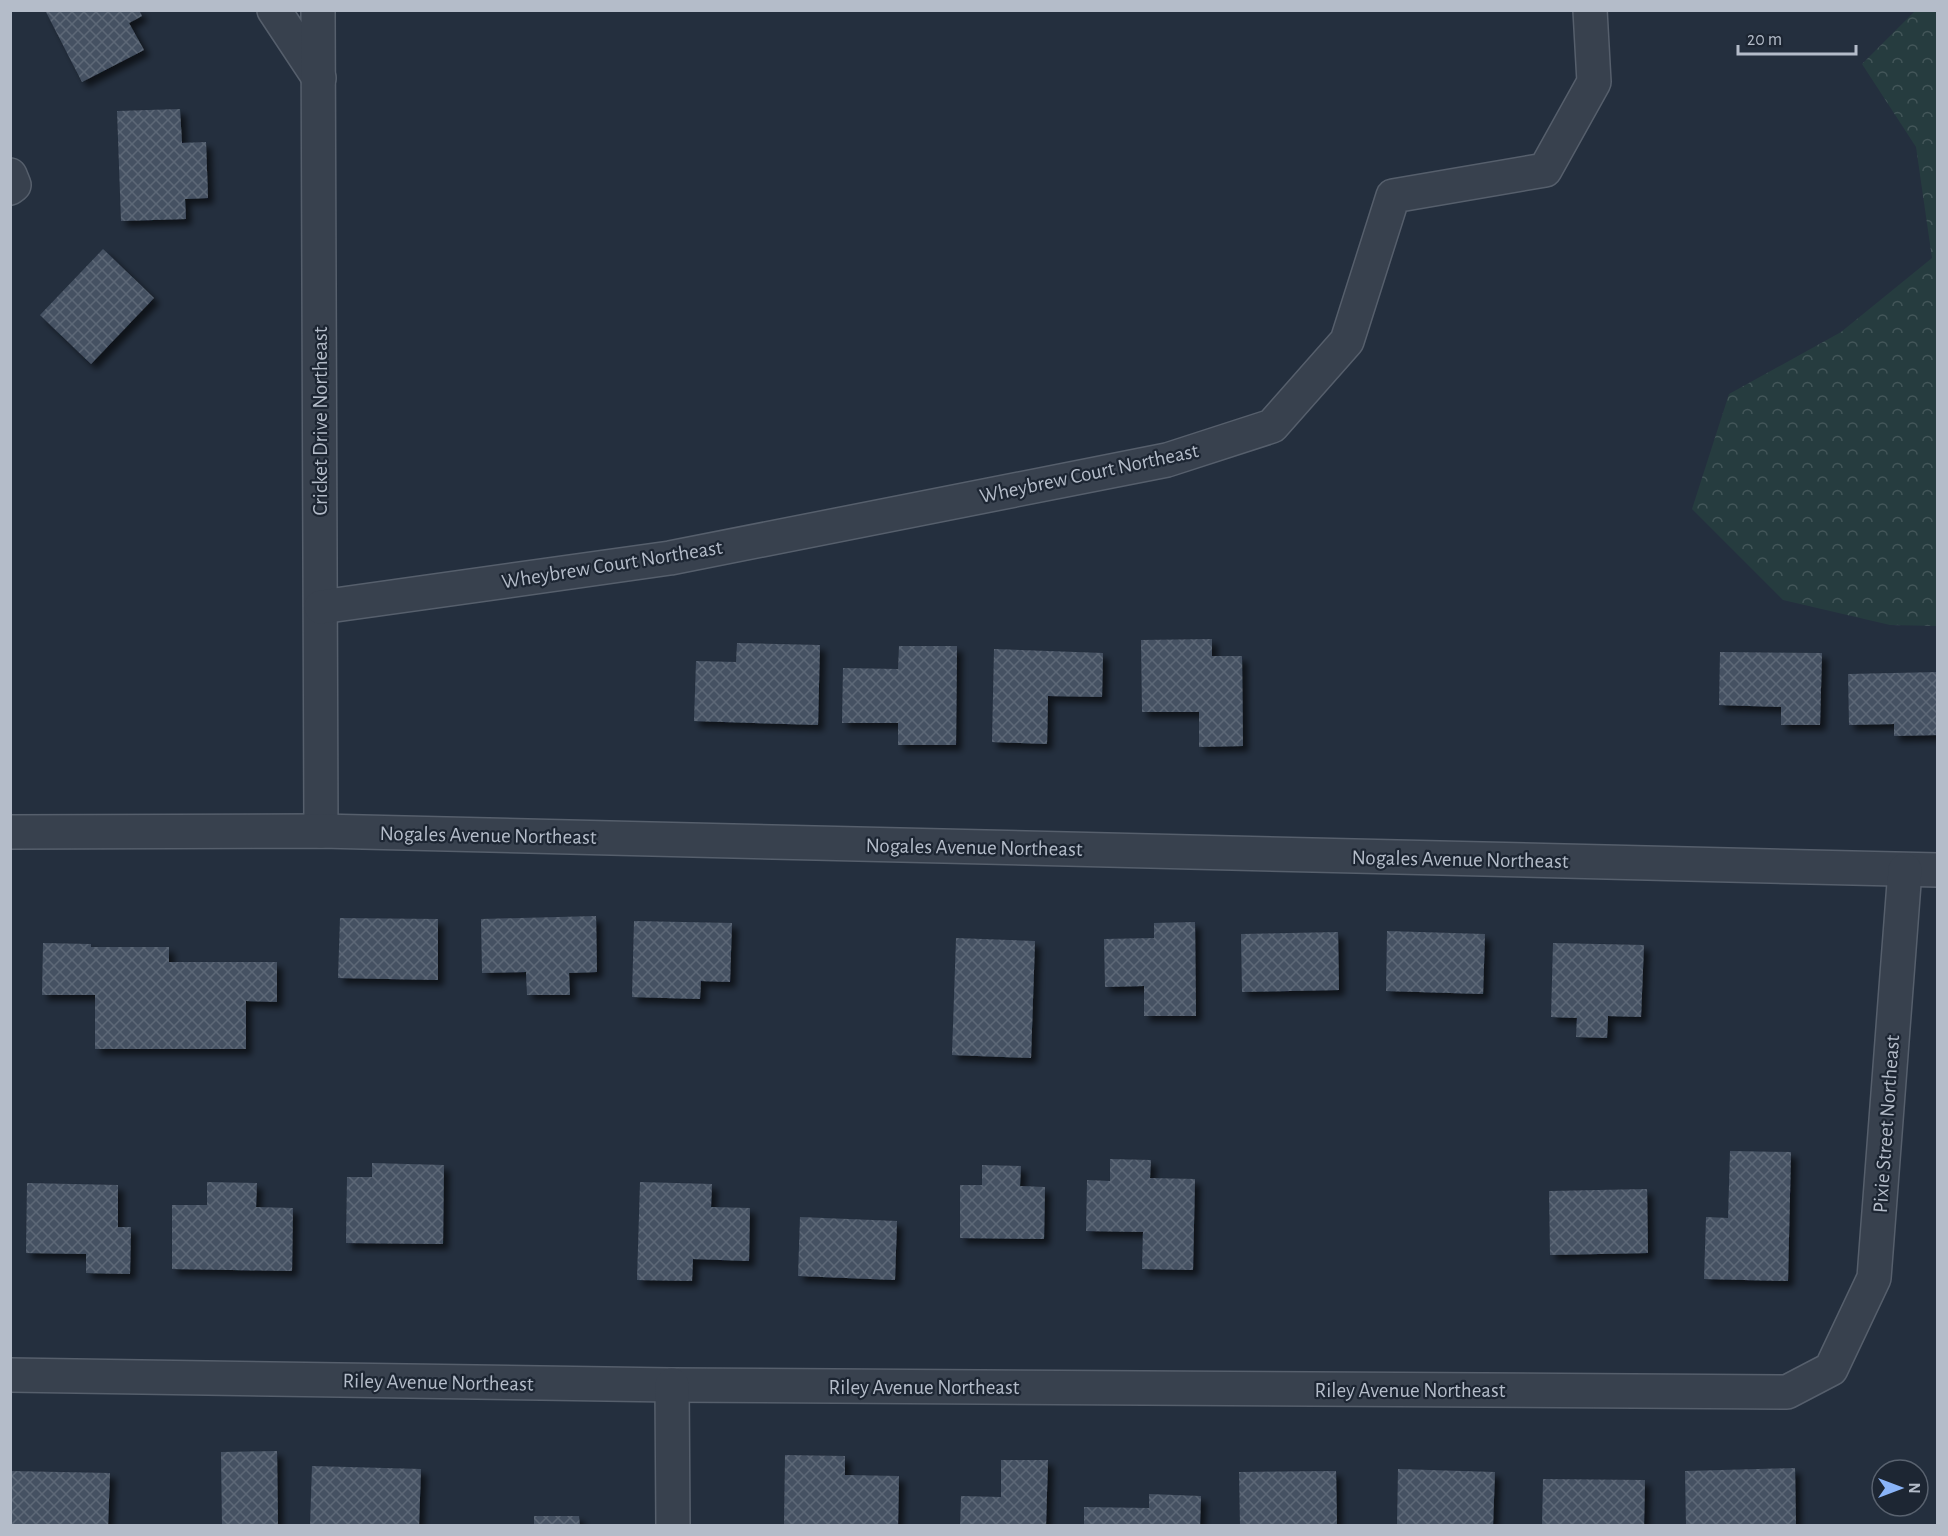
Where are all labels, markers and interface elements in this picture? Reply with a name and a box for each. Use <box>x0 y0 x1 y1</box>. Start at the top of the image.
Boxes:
scale bar <box>1738 18 1856 56</box>
text: 20 m <box>1747 31 1782 49</box>
street label: Cricket Drive Northeast <box>310 326 331 515</box>
street label: Wheybrew Court Northeast <box>978 440 1201 507</box>
street label: Wheybrew Court Northeast <box>500 537 724 592</box>
street label: Nogales Avenue Northeast <box>379 823 597 848</box>
street label: Nogales Avenue Northeast <box>865 835 1083 860</box>
street label: Nogales Avenue Northeast <box>1351 847 1569 872</box>
street label: Pixie Street Northeast <box>1870 1034 1903 1214</box>
street label: Riley Avenue Northeast <box>342 1370 534 1395</box>
street label: Riley Avenue Northeast <box>829 1377 1020 1398</box>
street label: Riley Avenue Northeast <box>1315 1380 1506 1401</box>
north arrow <box>1870 1458 1930 1518</box>
text: N <box>1906 1482 1922 1494</box>

